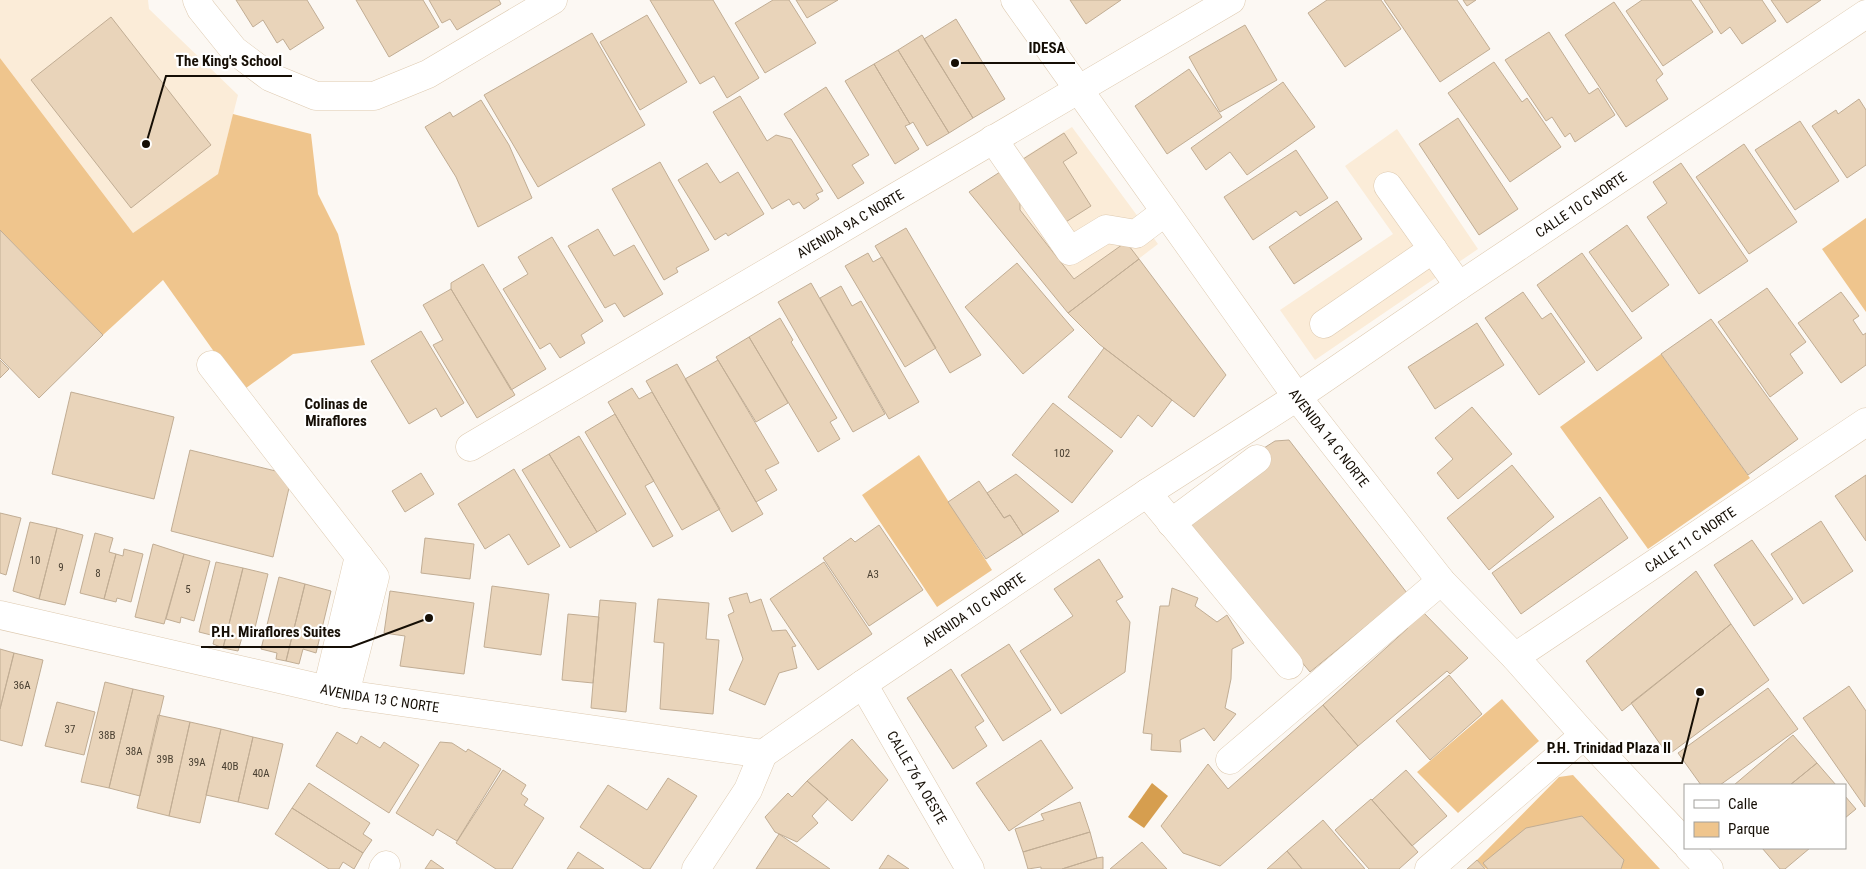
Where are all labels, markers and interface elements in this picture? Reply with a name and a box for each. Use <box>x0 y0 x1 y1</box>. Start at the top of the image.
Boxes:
callout: IDESA <box>1018 33 1075 63</box>
text: IDESA <box>1029 39 1066 57</box>
callout: The King's School <box>166 46 292 76</box>
text: The King's School <box>176 52 282 70</box>
street label: CALLE 10 C NORTE <box>1532 168 1629 241</box>
street label: AVENIDA 9A C NORTE <box>794 186 907 261</box>
street label: AVENIDA 14 C NORTE <box>1286 386 1372 490</box>
district label: Colinas de Miraflores <box>305 395 367 430</box>
house number: 102 <box>1054 447 1070 460</box>
street label: CALLE 11 C NORTE <box>1642 503 1739 576</box>
house number: 10 <box>30 554 40 567</box>
house number: 9 <box>58 561 64 574</box>
house number: 8 <box>95 567 101 580</box>
house number: A3 <box>867 568 879 581</box>
street label: AVENIDA 10 C NORTE <box>919 569 1028 650</box>
house number: 5 <box>185 583 191 596</box>
callout: P.H. Miraflores Suites <box>201 617 351 647</box>
text: P.H. Miraflores Suites <box>211 623 341 641</box>
house number: 36A <box>13 679 31 692</box>
street label: AVENIDA 13 C NORTE <box>319 681 440 715</box>
house number: 37 <box>65 723 75 736</box>
street label: CALLE 76 A OESTE <box>884 728 950 827</box>
house number: 38B <box>99 729 115 742</box>
callout: P.H. Trinidad Plaza II <box>1537 733 1682 763</box>
text: P.H. Trinidad Plaza II <box>1547 739 1671 757</box>
house number: 38A <box>125 745 143 758</box>
house number: 39B <box>157 753 173 766</box>
house number: 39A <box>188 756 206 769</box>
house number: 40B <box>222 760 238 773</box>
house number: 40A <box>252 767 270 780</box>
legend <box>1684 784 1846 849</box>
text: Calle <box>1728 795 1758 813</box>
text: Parque <box>1728 820 1770 838</box>

